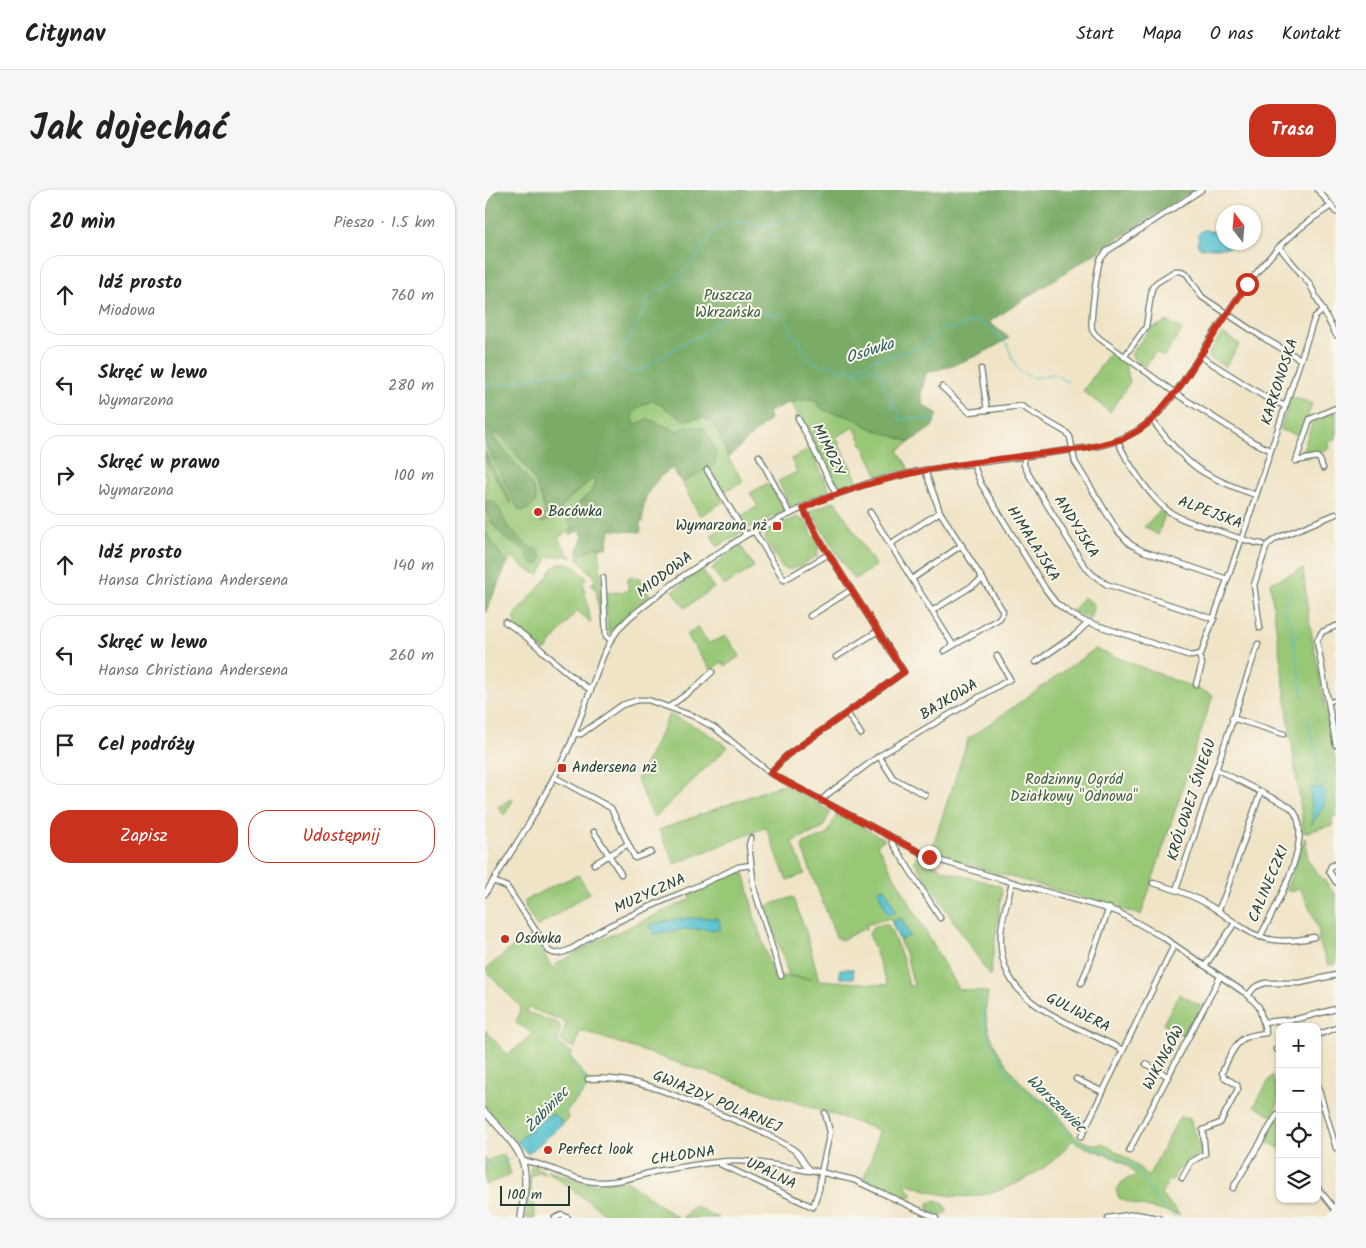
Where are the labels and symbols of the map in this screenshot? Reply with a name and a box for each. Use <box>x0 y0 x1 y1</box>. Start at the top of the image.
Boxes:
north arrow <box>1216 205 1261 250</box>
route start <box>1236 273 1259 296</box>
park label: Puszcza Wkrzańska <box>695 284 761 325</box>
water label: Osówka <box>843 331 899 371</box>
street label: KARKONOSKA <box>1255 335 1305 429</box>
street label: MIMOZY <box>805 420 852 481</box>
street label: ALPEJSKA <box>1174 490 1246 536</box>
street label: ANDYJSKA <box>1047 491 1105 563</box>
place label: Bacówka <box>548 500 602 524</box>
street label: HIMALAJSKA <box>1000 501 1066 587</box>
marker: Bacówka <box>532 506 544 518</box>
place label: Wymarzona nż <box>675 514 768 538</box>
marker: Wymarzona nż <box>771 520 783 532</box>
street label: MIODOWA <box>632 546 698 604</box>
street label: BAJKOWA <box>915 673 983 727</box>
street label: KRÓLOWEJ ŚNIEGU <box>1161 736 1223 864</box>
place label: Andersena nż <box>572 756 657 780</box>
marker: Andersena nż <box>556 762 568 774</box>
park label: Rodzinny Ogród Działkowy "Odnowa" <box>1010 768 1138 809</box>
street label: CALINECZKI <box>1242 841 1296 926</box>
route end <box>918 846 941 869</box>
street label: MUZYCZNA <box>610 868 690 920</box>
place label: Osówka <box>515 927 562 951</box>
marker: Osówka <box>499 933 511 945</box>
street label: GULIWERA <box>1042 987 1114 1039</box>
street label: WIKINGÓW <box>1137 1021 1191 1095</box>
street label: GWIAZDY POLARNEJ <box>649 1064 786 1140</box>
water label: Warszewiec <box>1020 1069 1093 1140</box>
water label: Żabiniec <box>518 1080 577 1139</box>
place label: Perfect look <box>558 1138 634 1162</box>
street label: CHŁODNA <box>649 1140 717 1172</box>
marker: Perfect look <box>542 1144 554 1156</box>
street label: UPALNA <box>742 1151 800 1197</box>
scale bar <box>500 1183 570 1206</box>

